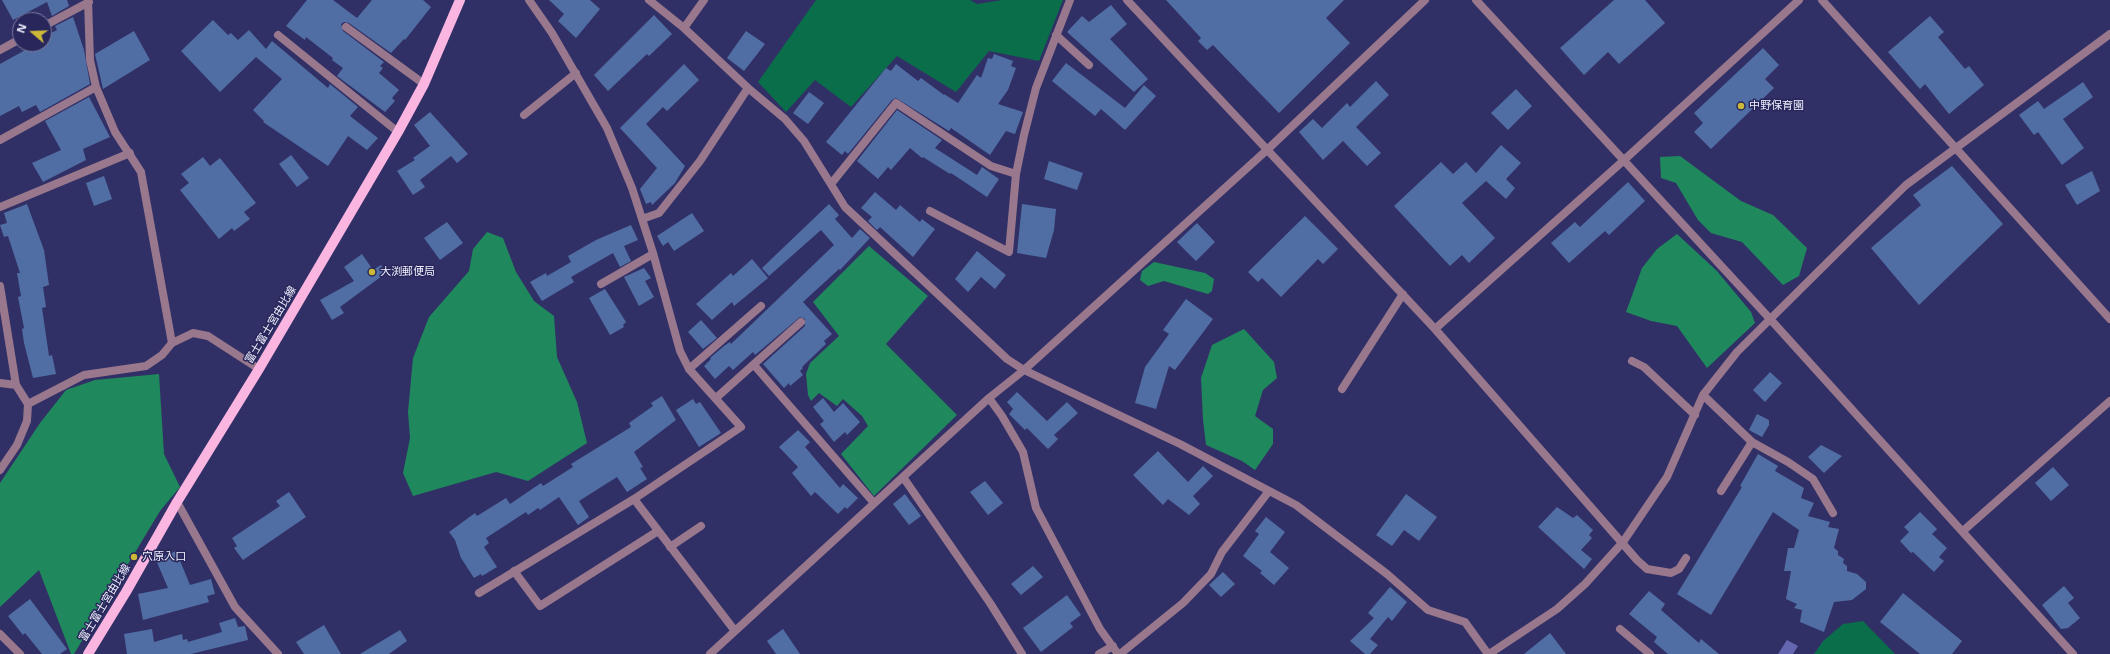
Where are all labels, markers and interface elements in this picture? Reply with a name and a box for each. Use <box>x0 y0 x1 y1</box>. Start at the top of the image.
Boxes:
north arrow <box>12 12 52 52</box>
text: N <box>13 22 30 35</box>
place label: 中野保育園 <box>1749 99 1804 113</box>
marker: 中野保育園 <box>1736 101 1746 111</box>
place label: 大渕郵便局 <box>380 265 435 279</box>
marker: 大渕郵便局 <box>367 267 377 277</box>
street label: 富士富士宮由比線 <box>243 284 299 366</box>
place label: 穴原入口 <box>142 550 186 564</box>
marker: 穴原入口 <box>129 552 139 562</box>
street label: 富士富士宮由比線 <box>77 562 133 644</box>

